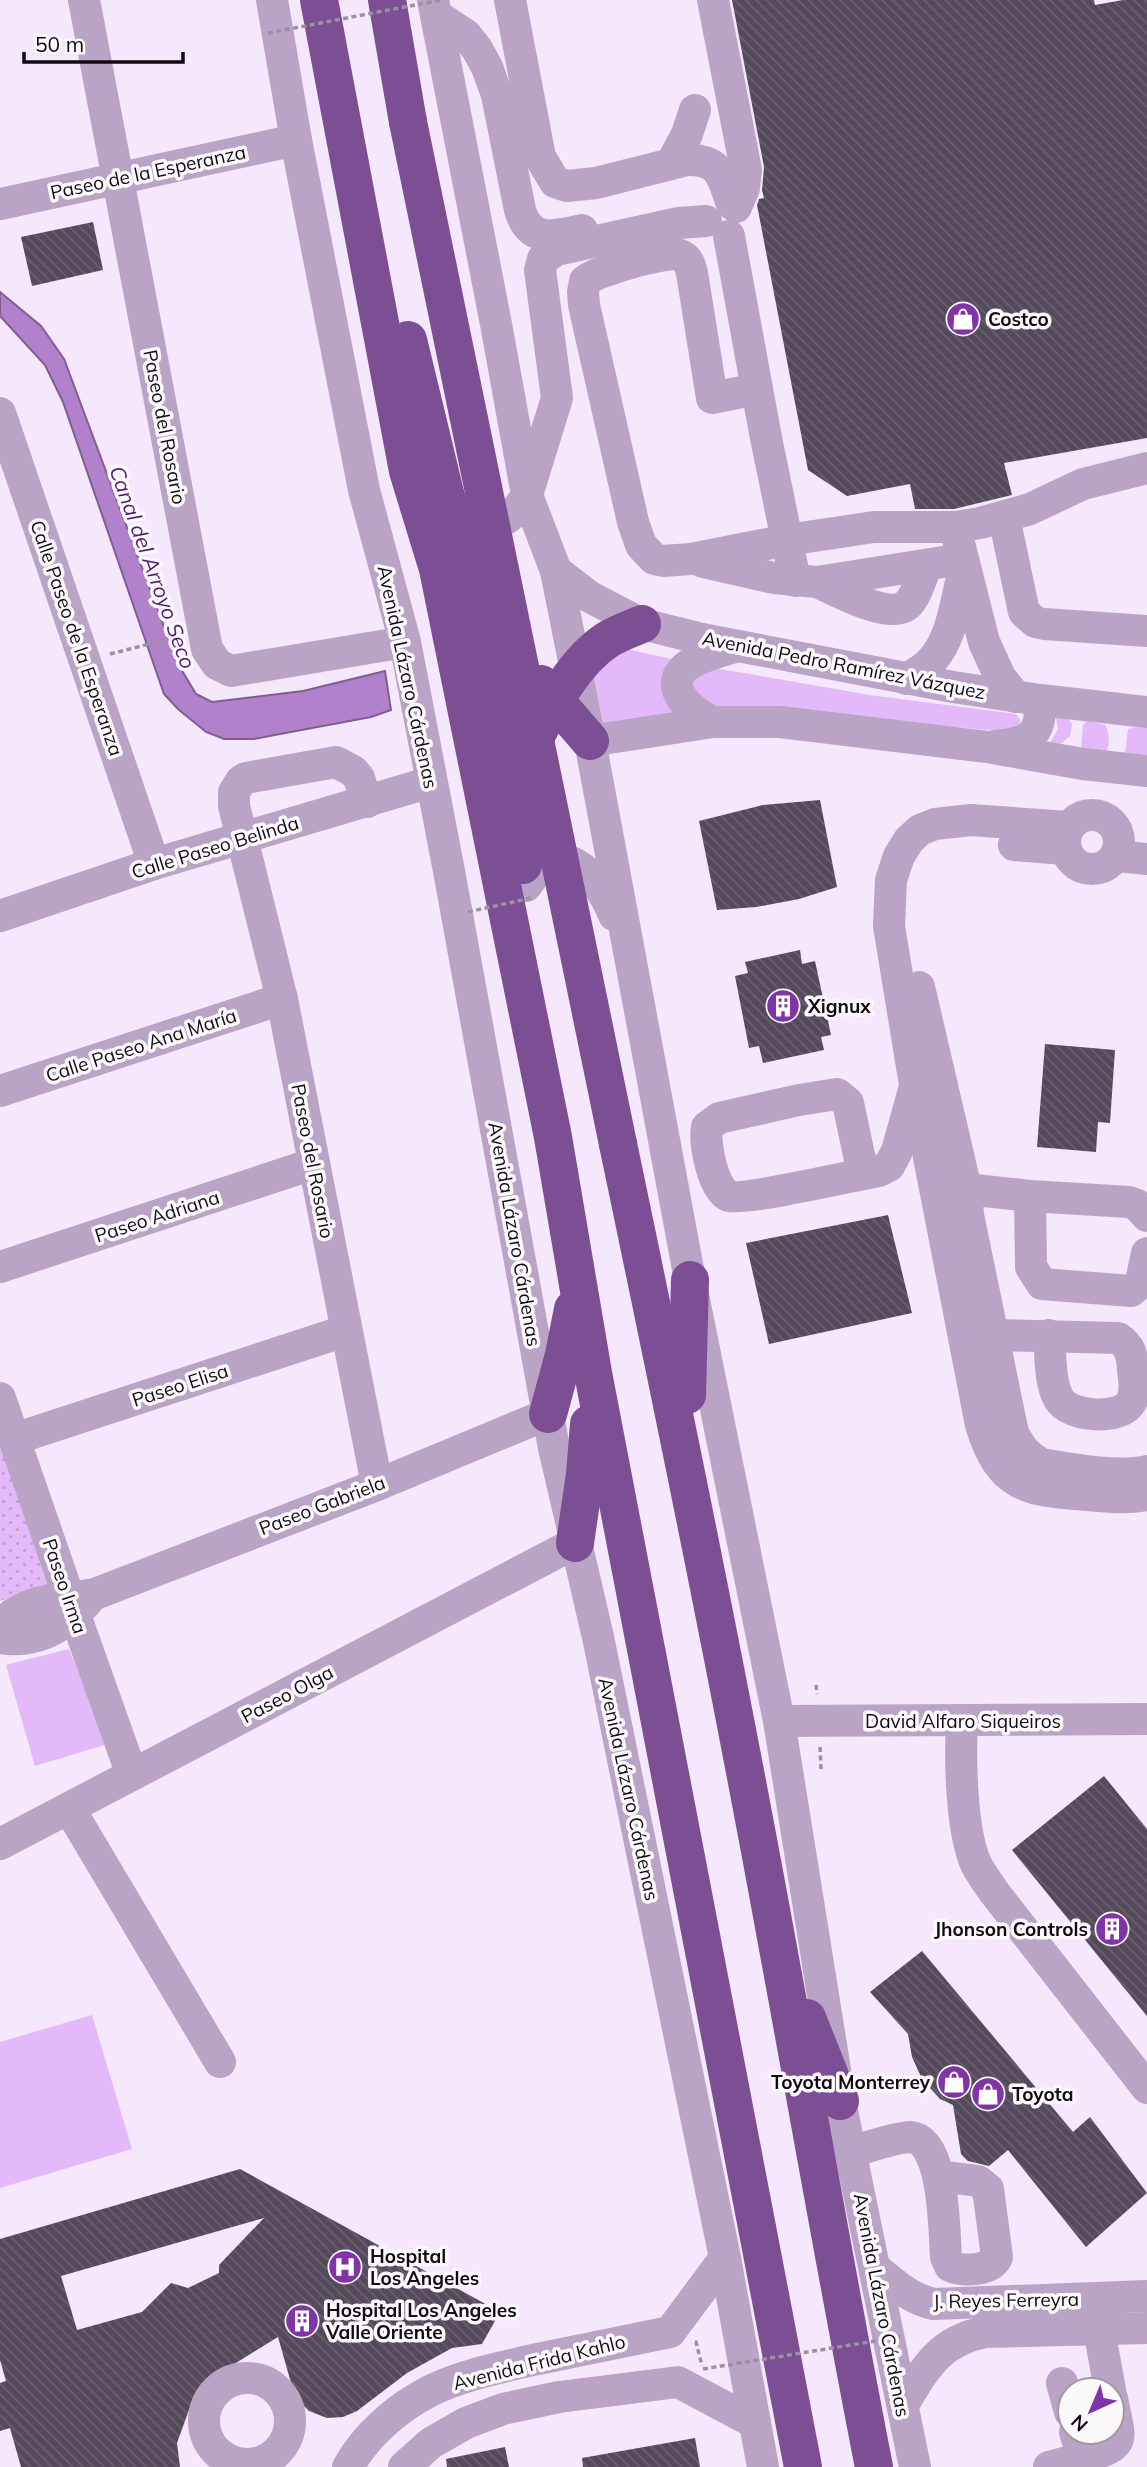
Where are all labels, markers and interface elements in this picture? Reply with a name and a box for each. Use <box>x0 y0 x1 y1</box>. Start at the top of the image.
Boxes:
scale bar <box>24 21 184 65</box>
text: 50 m <box>35 31 84 57</box>
street label: Paseo de la Esperanza <box>48 140 248 204</box>
shop icon: Costco <box>944 300 982 338</box>
place label: Costco <box>988 307 1049 331</box>
street label: Paseo del Rosario <box>138 348 192 506</box>
water label: Canal del Arroyo Seco <box>104 462 202 672</box>
street label: Calle Paseo de la Esperanza <box>25 517 129 759</box>
street label: Avenida Lázaro Cárdenas <box>373 563 443 791</box>
street label: Avenida Pedro Ramírez Vázquez <box>700 626 988 704</box>
street label: Calle Paseo Belinda <box>129 810 301 884</box>
building icon: Xignux <box>764 987 802 1025</box>
place label: Xignux <box>807 994 871 1018</box>
street label: Calle Paseo Ana María <box>43 1003 239 1087</box>
street label: Paseo del Rosario <box>286 1082 340 1240</box>
street label: Avenida Lázaro Cárdenas <box>483 1120 547 1348</box>
street label: Paseo Adriana <box>92 1185 222 1247</box>
street label: Paseo Elisa <box>129 1358 231 1412</box>
street label: Paseo Gabriela <box>255 1470 389 1540</box>
street label: Paseo Irma <box>38 1535 92 1637</box>
street label: Paseo Olga <box>237 1660 337 1728</box>
street label: Avenida Lázaro Cárdenas <box>594 1675 664 1903</box>
street label: David Alfaro Siqueiros <box>865 1709 1061 1733</box>
building icon: Jhonson Controls <box>1093 1910 1131 1948</box>
place label: Jhonson Controls <box>934 1917 1088 1941</box>
shop icon: Toyota Monterrey <box>935 2063 973 2101</box>
place label: Toyota Monterrey <box>771 2070 931 2094</box>
shop icon: Toyota <box>969 2075 1007 2113</box>
place label: Toyota <box>1012 2082 1074 2106</box>
street label: Avenida Lázaro Cárdenas <box>849 2191 915 2419</box>
place label: Hospital Los Angeles <box>370 2244 479 2290</box>
hospital icon: Hospital Los Angeles <box>326 2248 364 2286</box>
street label: J. Reyes Ferreyra <box>933 2287 1079 2313</box>
place label: Hospital Los Angeles Valle Oriente <box>325 2298 517 2344</box>
building icon: Hospital Los Angeles Valle Oriente <box>283 2302 321 2340</box>
street label: Avenida Frida Kahlo <box>450 2329 628 2395</box>
north arrow <box>1056 2376 1126 2446</box>
text: N <box>1066 2410 1093 2437</box>

